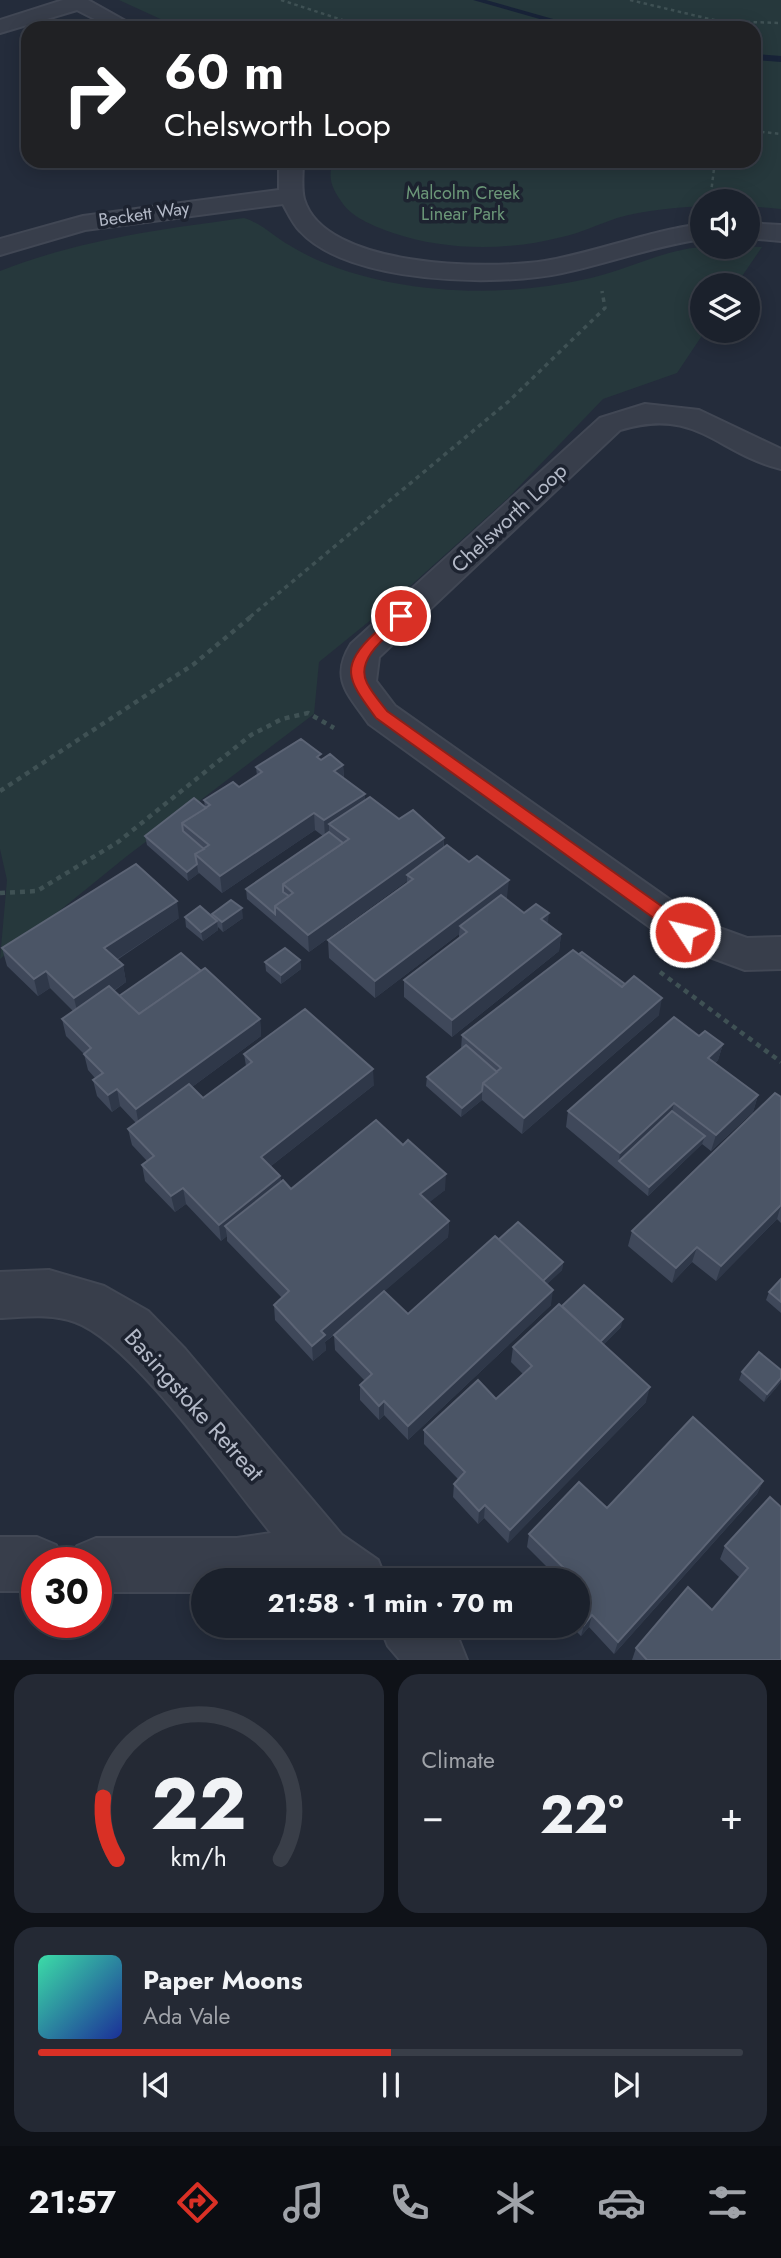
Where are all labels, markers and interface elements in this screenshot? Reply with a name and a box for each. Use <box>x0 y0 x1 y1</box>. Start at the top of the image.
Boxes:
text: 60 m <box>164 37 284 107</box>
icon: right <box>49 49 140 140</box>
text: Chelsworth Loop <box>164 102 391 148</box>
park label: Malcolm Creek Linear Park <box>406 180 520 227</box>
map controls <box>690 189 760 343</box>
button: sound <box>690 189 760 259</box>
street label: Beckett Way <box>97 195 191 233</box>
button: layers <box>690 273 760 343</box>
street label: Chelsworth Loop <box>444 456 574 580</box>
pin <box>371 586 431 646</box>
icon: arrive <box>382 597 420 635</box>
position arrow <box>648 895 722 969</box>
street label: Basingstoke Retreat <box>116 1321 273 1489</box>
speed limit sign: 30 <box>21 1547 112 1638</box>
text: 21:58 · 1 min · 70 m <box>267 1584 514 1622</box>
text: Climate <box>422 1743 495 1777</box>
text: 22 <box>151 1752 247 1857</box>
text: 22° <box>540 1777 624 1853</box>
text: − <box>422 1788 444 1843</box>
text: + <box>720 1788 743 1843</box>
text: km/h <box>170 1839 227 1875</box>
text: Paper Moons <box>143 1961 303 1999</box>
text: Ada Vale <box>143 1999 230 2033</box>
icon: previous <box>137 2066 175 2104</box>
icon: pause <box>372 2066 410 2104</box>
icon: next <box>607 2066 645 2104</box>
icon: directions <box>173 2178 222 2227</box>
icon: music <box>279 2178 328 2227</box>
icon: phone <box>385 2178 434 2227</box>
icon: climate <box>491 2178 540 2227</box>
icon: car <box>597 2178 646 2227</box>
icon: filters <box>703 2178 752 2227</box>
text: 21:57 <box>29 2179 116 2225</box>

